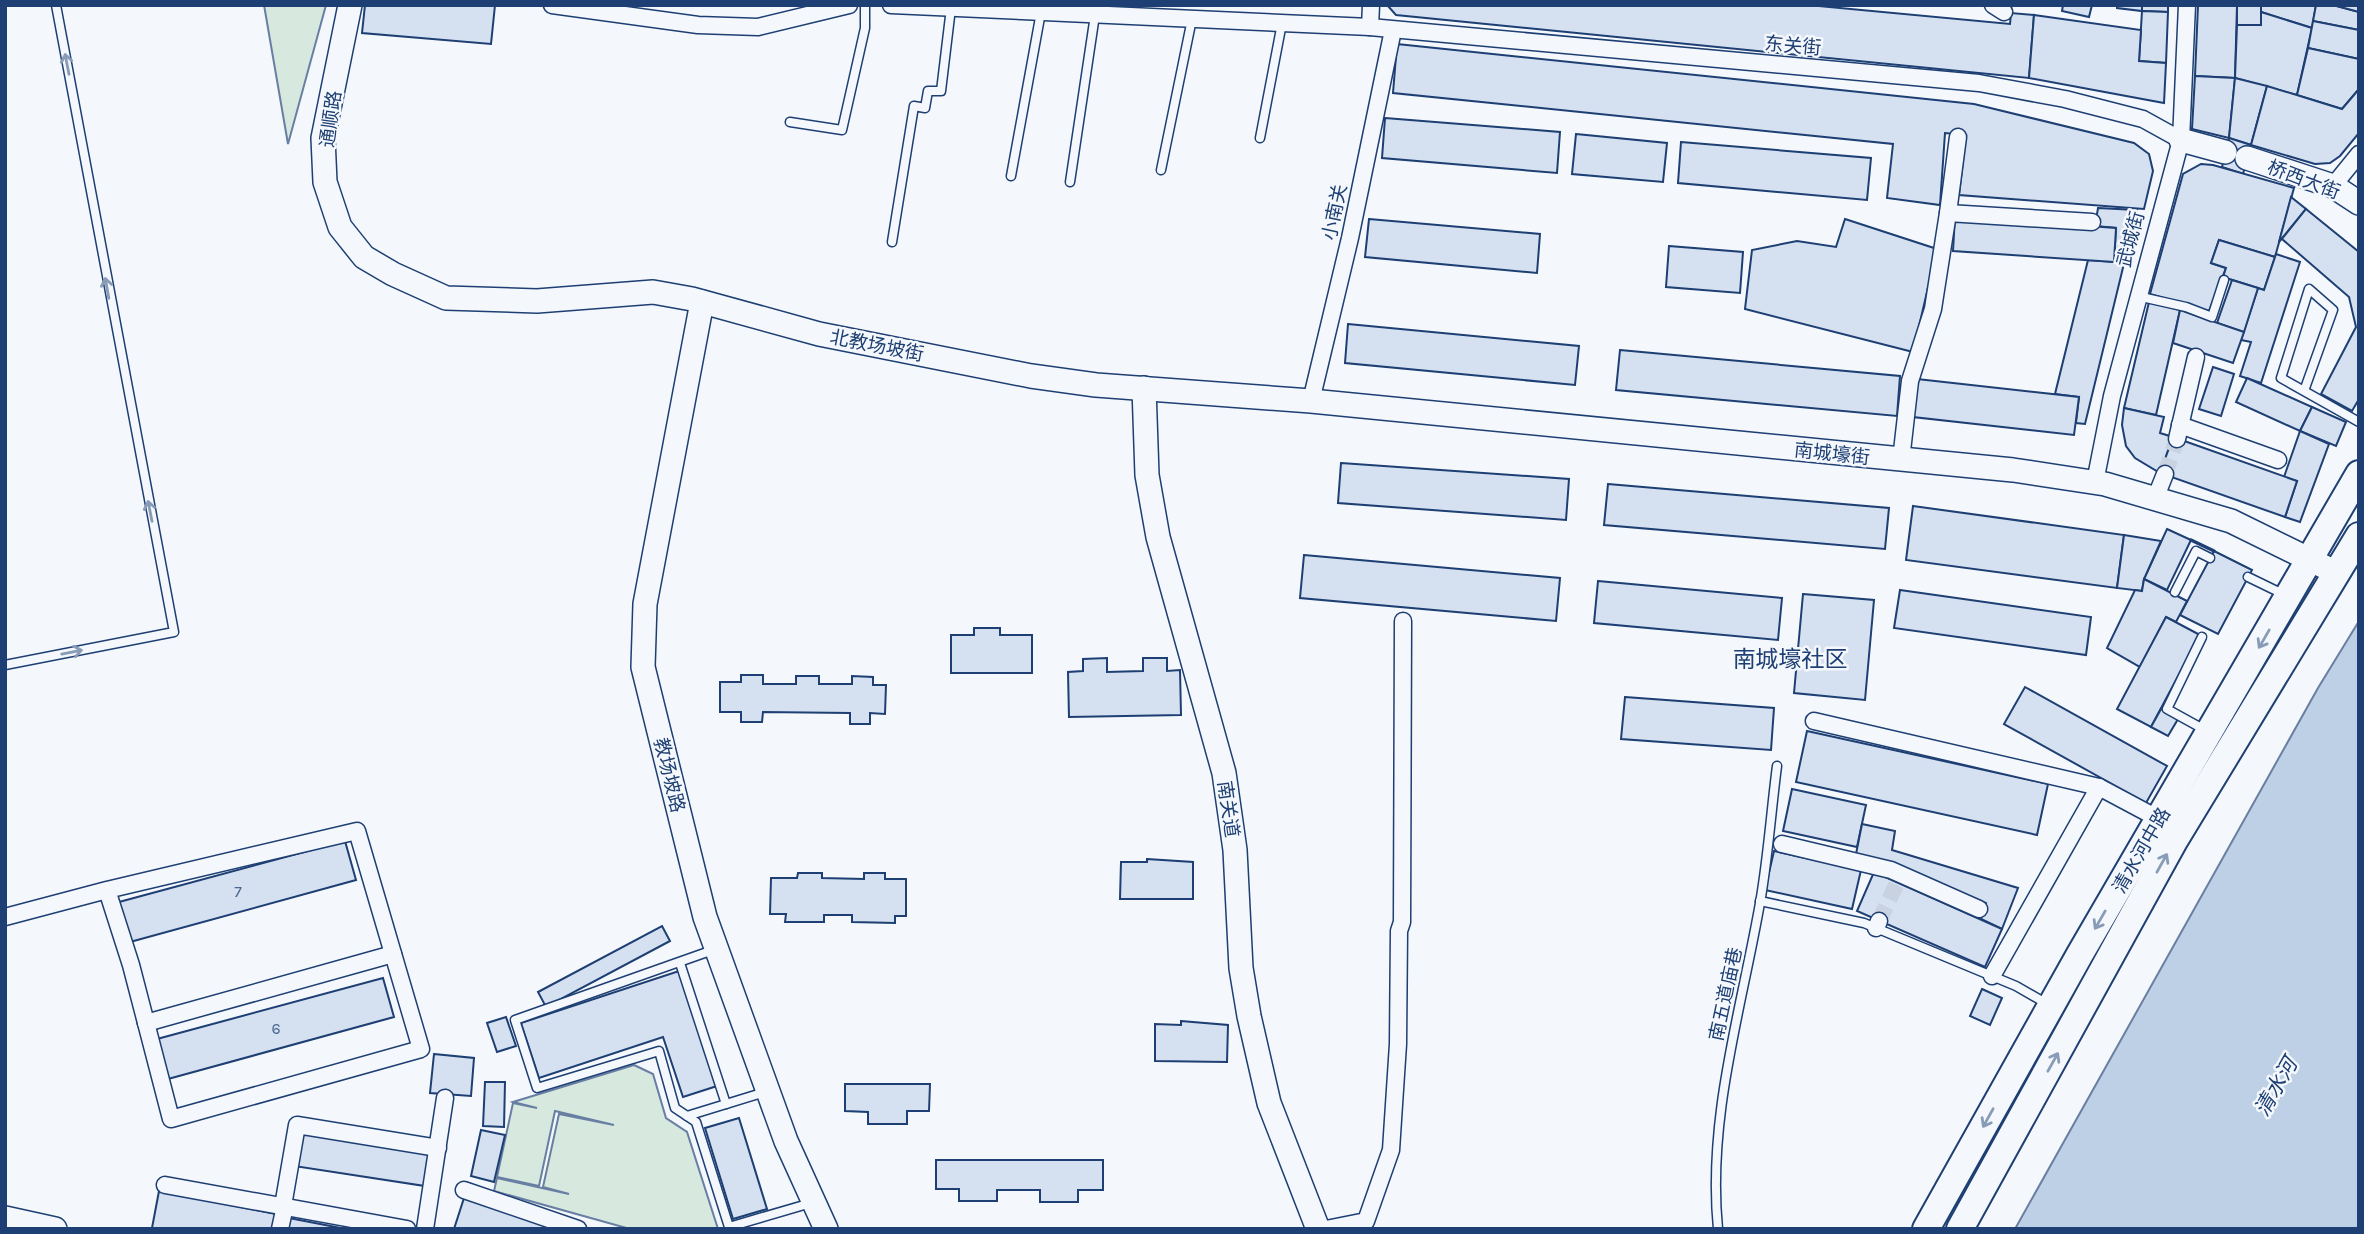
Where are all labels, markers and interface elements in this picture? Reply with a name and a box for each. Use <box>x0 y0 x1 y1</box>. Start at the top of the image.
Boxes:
street label: 东关街 <box>1764 33 1822 59</box>
one-way arrow <box>60 53 73 76</box>
street label: 通顺路 <box>316 89 346 149</box>
street label: 桥西大街 <box>2264 156 2343 204</box>
street label: 小南关 <box>1318 182 1352 242</box>
street label: 武城街 <box>2113 209 2149 270</box>
one-way arrow <box>100 277 113 300</box>
street label: 北教场坡街 <box>828 326 926 366</box>
street label: 南城壕街 <box>1793 439 1871 469</box>
one-way arrow <box>143 500 157 523</box>
one-way arrow <box>2257 628 2270 649</box>
one-way arrow <box>60 645 83 658</box>
district label: 南城壕社区 <box>1733 646 1848 673</box>
street label: 教场坡路 <box>649 736 689 815</box>
street label: 南关道 <box>1213 779 1243 839</box>
street label: 清水河中路 <box>2109 804 2175 897</box>
one-way arrow <box>2156 853 2170 874</box>
house number: 7 <box>234 882 242 901</box>
one-way arrow <box>2093 910 2107 930</box>
street label: 南五道庙巷 <box>1705 945 1747 1043</box>
house number: 6 <box>271 1019 281 1038</box>
water label: 清水河 <box>2250 1050 2304 1120</box>
one-way arrow <box>2046 1053 2060 1073</box>
one-way arrow <box>1981 1108 1995 1128</box>

